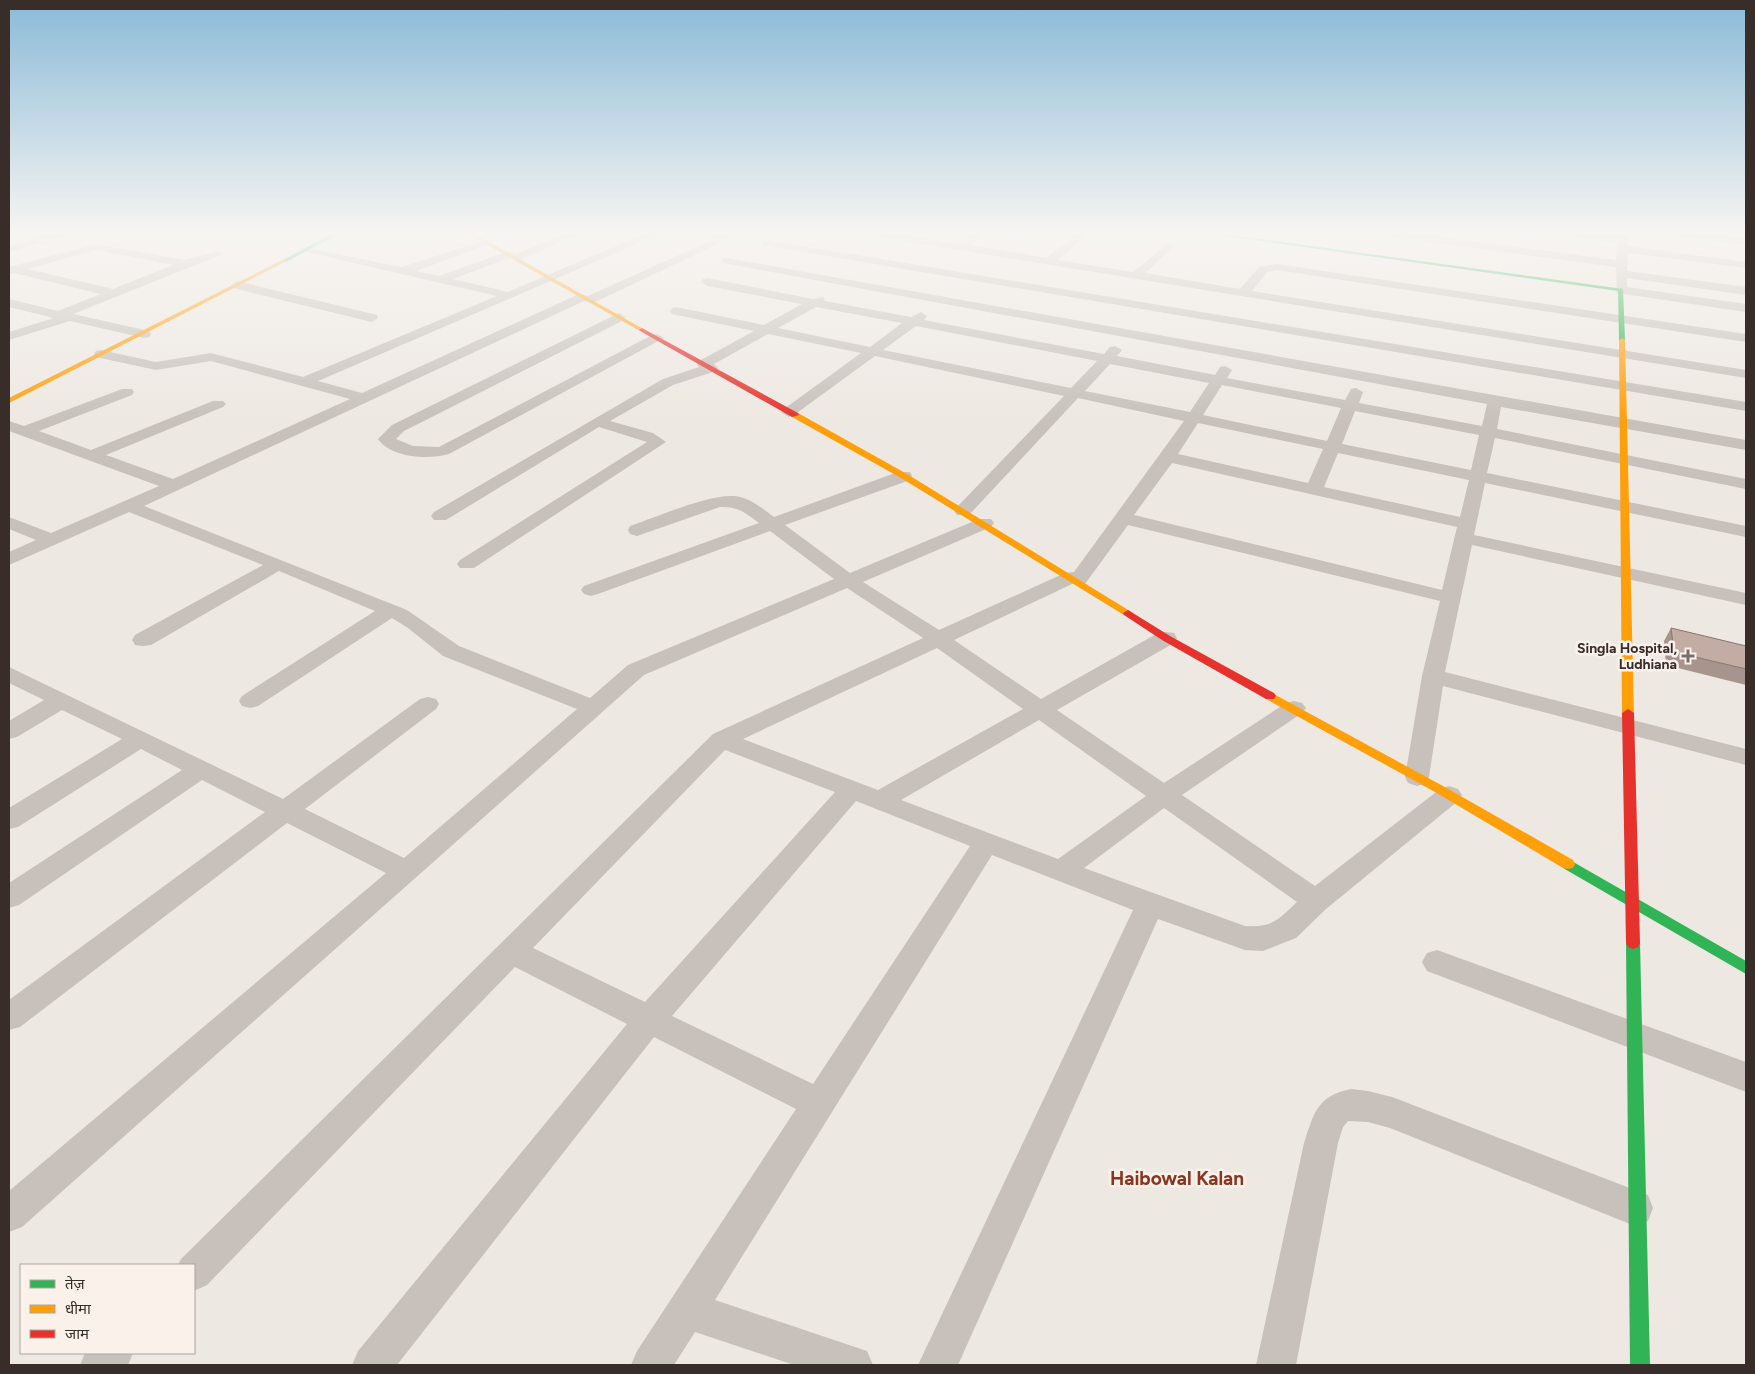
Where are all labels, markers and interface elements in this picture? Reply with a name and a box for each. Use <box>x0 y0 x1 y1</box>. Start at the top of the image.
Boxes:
place label: Singla Hospital, Ludhiana <box>1577 640 1677 673</box>
marker: Singla Hospital, Ludhiana <box>1681 649 1695 663</box>
district label: Haibowal Kalan <box>1110 1167 1244 1190</box>
legend <box>20 1264 195 1354</box>
text: तेज़ <box>65 1275 86 1293</box>
text: धीमा <box>65 1300 92 1318</box>
text: जाम <box>65 1325 90 1343</box>

